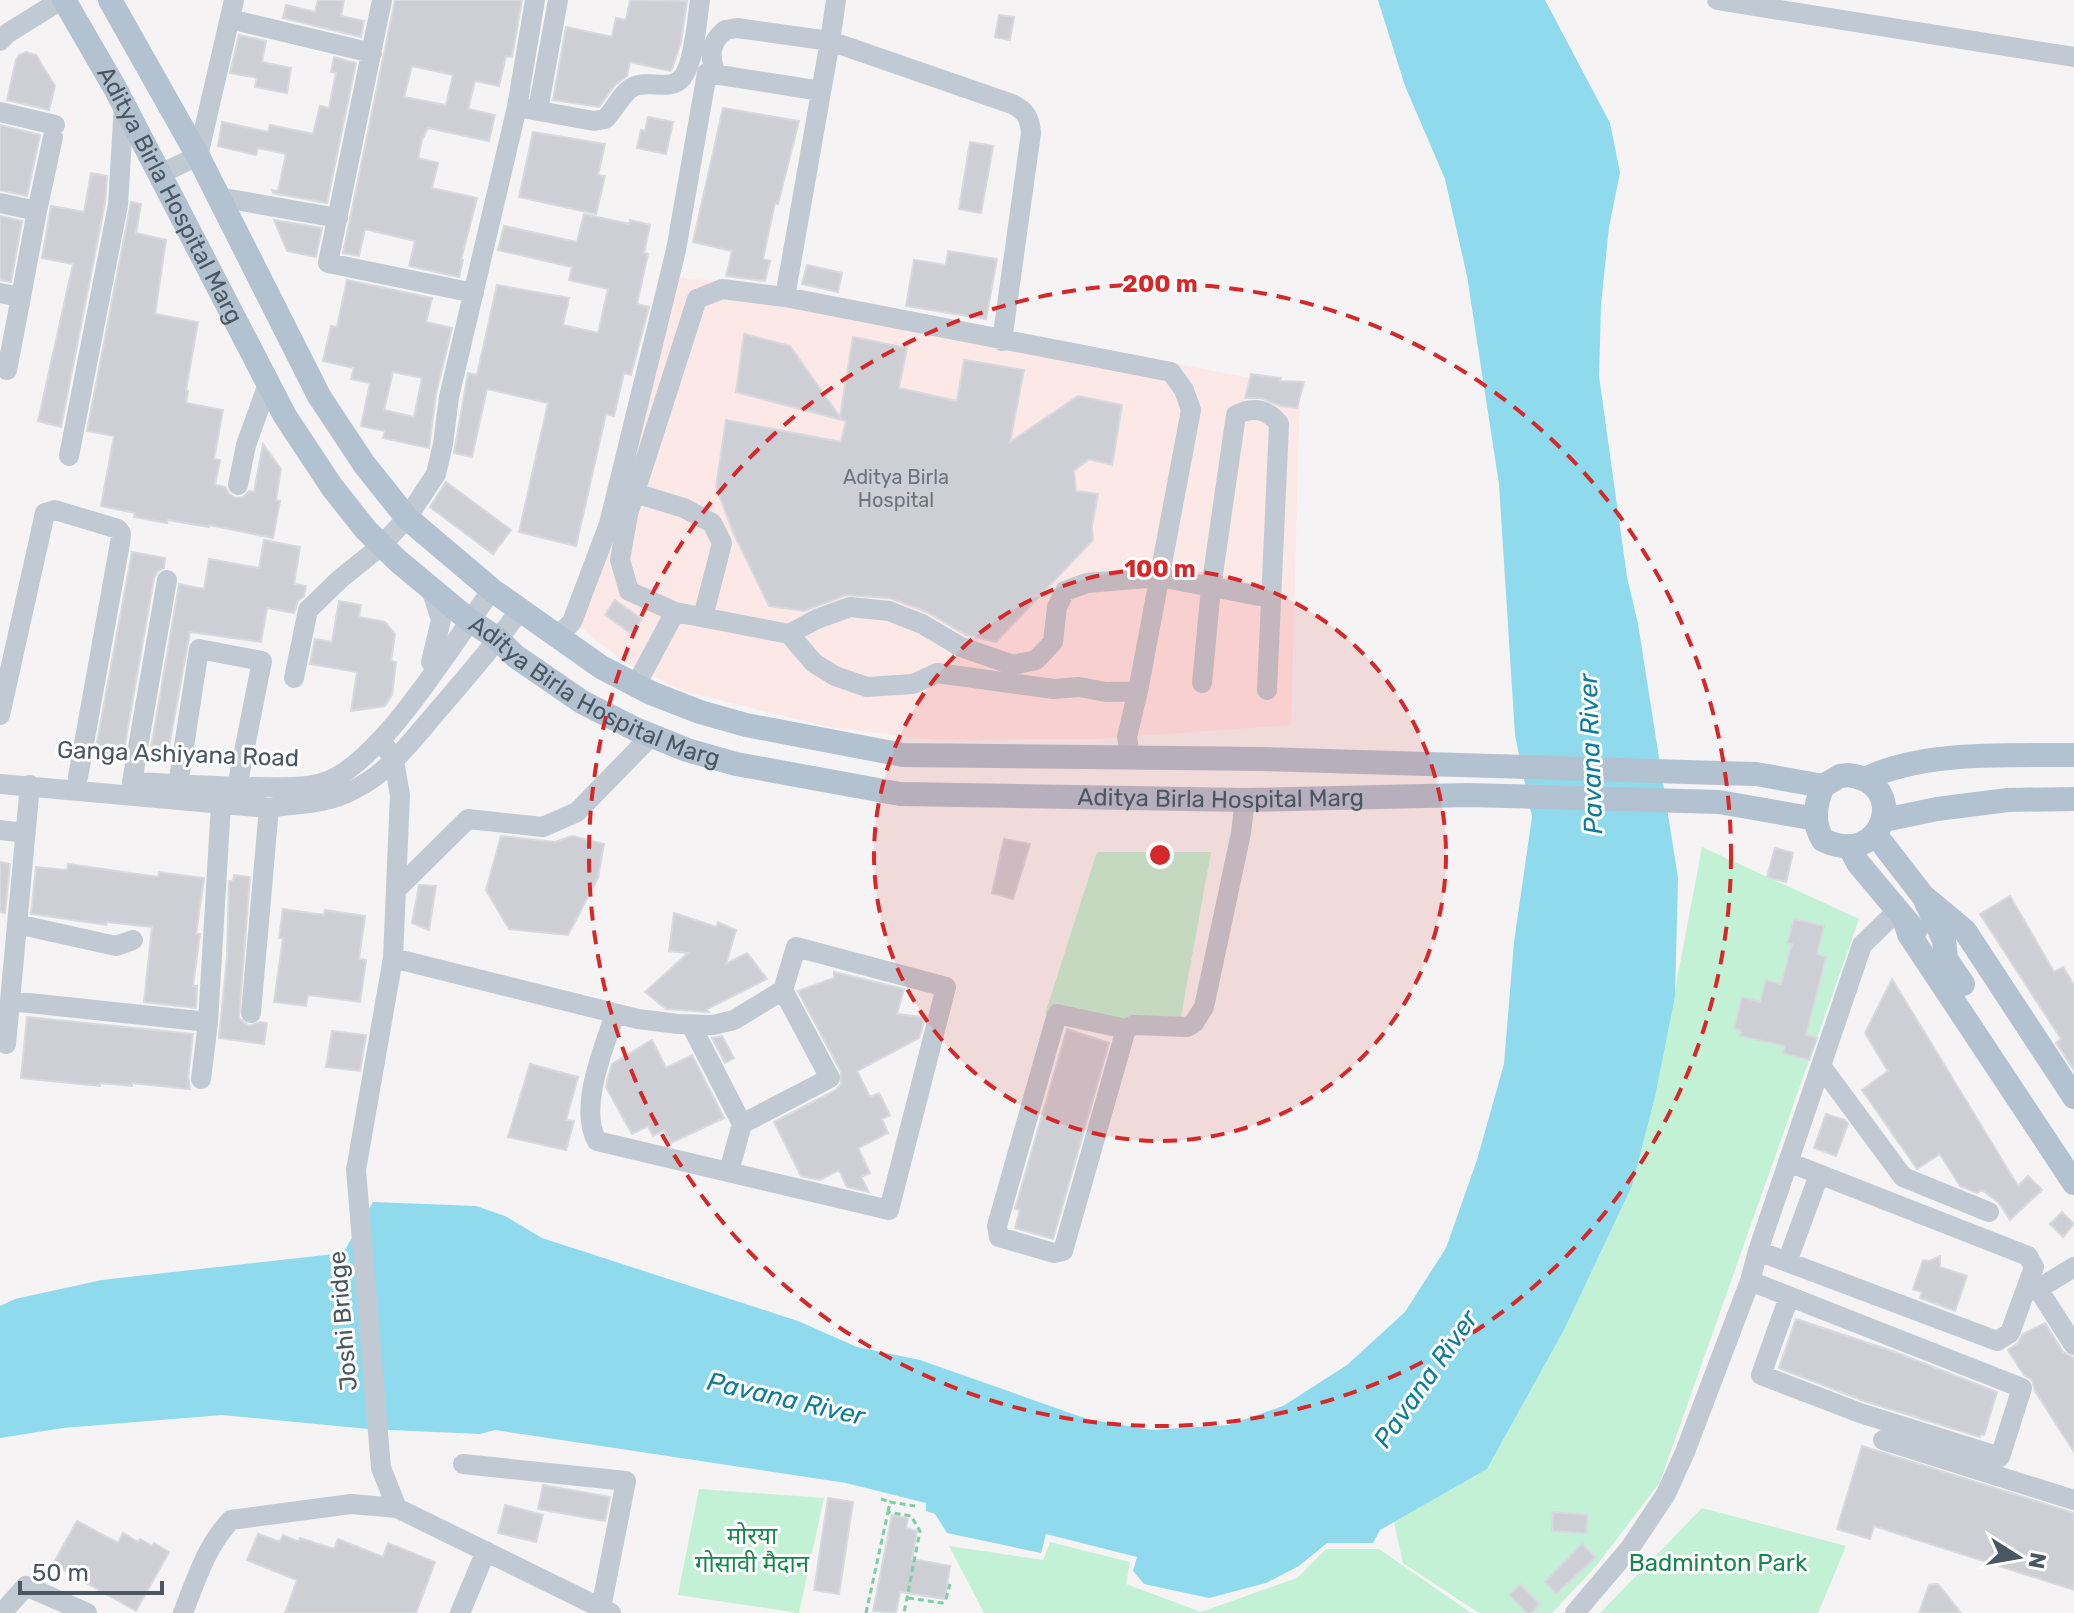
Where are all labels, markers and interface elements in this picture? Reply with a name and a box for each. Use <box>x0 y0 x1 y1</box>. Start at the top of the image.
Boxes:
street label: Aditya Birla Hospital Marg <box>91 61 249 328</box>
text: 200 m <box>1122 270 1198 298</box>
house number: Aditya Birla Hospital <box>843 465 949 512</box>
text: 100 m <box>1124 555 1196 583</box>
street label: Aditya Birla Hospital Marg <box>464 610 723 773</box>
water label: Pavana River <box>1573 672 1609 835</box>
street label: Ganga Ashiyana Road <box>56 736 300 772</box>
street label: Aditya Birla Hospital Marg <box>1077 783 1364 814</box>
centre of rings <box>1146 841 1174 869</box>
street label: Joshi Bridge <box>323 1250 363 1392</box>
water label: Pavana River <box>1367 1303 1485 1454</box>
water label: Pavana River <box>704 1366 869 1432</box>
north arrow <box>1978 1517 2058 1597</box>
park label: मोरया गोसावी मैदान <box>695 1522 810 1578</box>
scale bar <box>20 1545 162 1595</box>
park label: Badminton Park <box>1629 1549 1808 1577</box>
text: N <box>2022 1550 2052 1571</box>
text: 50 m <box>32 1559 89 1587</box>

